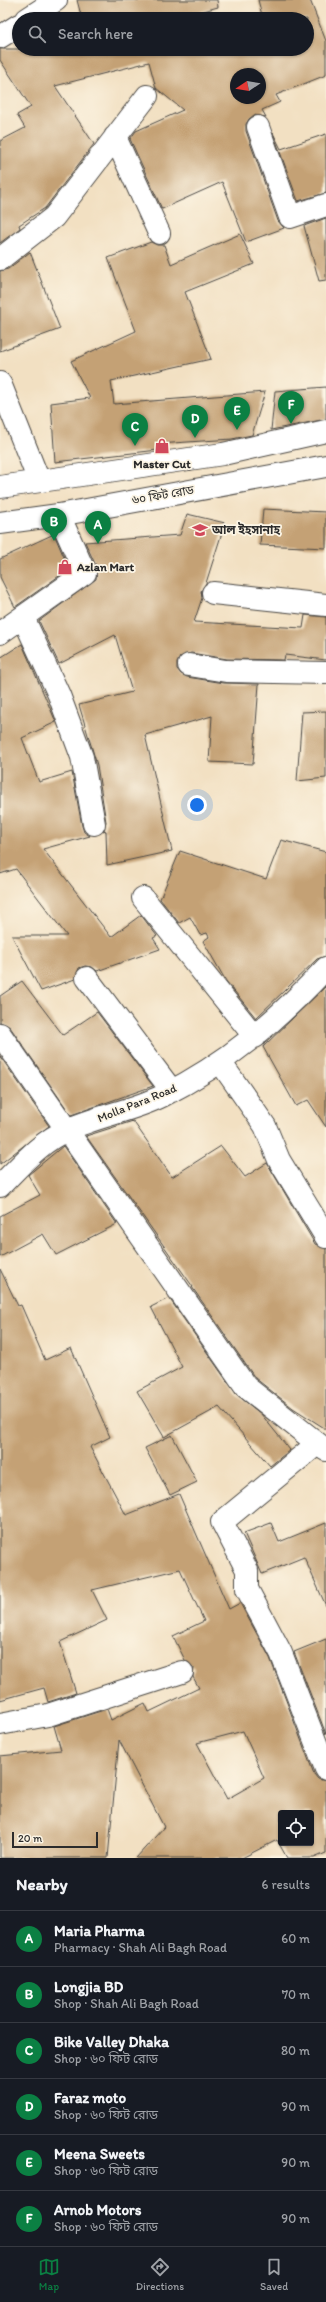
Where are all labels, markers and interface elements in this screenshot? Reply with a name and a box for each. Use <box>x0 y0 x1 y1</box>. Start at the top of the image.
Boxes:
search box <box>12 12 314 56</box>
icon: search <box>26 23 48 45</box>
text: Search here <box>58 25 133 43</box>
north arrow <box>230 68 266 104</box>
pin: F <box>278 391 304 424</box>
pin: E <box>224 397 250 430</box>
pin: D <box>182 405 208 438</box>
pin: C <box>122 413 148 446</box>
shop icon: Master Cut <box>153 437 171 455</box>
place label: Master Cut <box>133 457 191 471</box>
street label: ৬০ ফিট রোড <box>131 482 195 507</box>
pin: B <box>41 508 67 541</box>
pin: A <box>85 511 111 544</box>
school or university icon: আল ইহসানাহ <box>191 521 209 539</box>
place label: আল ইহসানাহ <box>211 522 280 537</box>
shop icon: Azlan Mart <box>56 558 74 576</box>
place label: Azlan Mart <box>76 560 135 574</box>
your location <box>187 795 207 815</box>
street label: Molla Para Road <box>95 1081 179 1125</box>
map controls <box>278 1810 314 1846</box>
button: locate <box>278 1810 314 1846</box>
scale bar <box>12 1830 98 1849</box>
text: 20 m <box>18 1832 42 1845</box>
text: Nearby <box>16 1874 68 1894</box>
text: 6 results <box>262 1877 310 1892</box>
text: Maria Pharma <box>54 1922 145 1940</box>
text: A <box>25 1931 33 1946</box>
text: 60 m <box>281 1931 310 1946</box>
text: Pharmacy · Shah Ali Bagh Road <box>54 1940 227 1955</box>
text: Longjia BD <box>54 1978 123 1996</box>
text: B <box>25 1987 33 2002</box>
text: 70 m <box>282 1987 310 2002</box>
text: Shop · Shah Ali Bagh Road <box>54 1996 199 2011</box>
text: Bike Valley Dhaka <box>54 2033 169 2051</box>
text: C <box>25 2043 33 2058</box>
text: 80 m <box>281 2043 310 2058</box>
text: Shop · ৬০ ফিট রোড <box>54 2051 158 2066</box>
text: Faraz moto <box>54 2089 126 2107</box>
text: D <box>25 2099 33 2114</box>
text: 90 m <box>281 2099 310 2114</box>
text: Shop · ৬০ ফিট রোড <box>54 2107 158 2122</box>
text: Meena Sweets <box>54 2145 145 2163</box>
text: E <box>25 2155 33 2170</box>
text: 90 m <box>281 2155 310 2170</box>
text: Shop · ৬০ ফিট রোড <box>54 2163 158 2178</box>
text: Arnob Motors <box>54 2201 142 2219</box>
text: F <box>26 2211 32 2226</box>
text: 90 m <box>281 2211 310 2226</box>
text: Shop · ৬০ ফিট রোড <box>54 2219 158 2234</box>
tab: Map <box>38 2256 60 2293</box>
tab: Directions <box>136 2256 184 2293</box>
tab: Saved <box>260 2256 288 2293</box>

